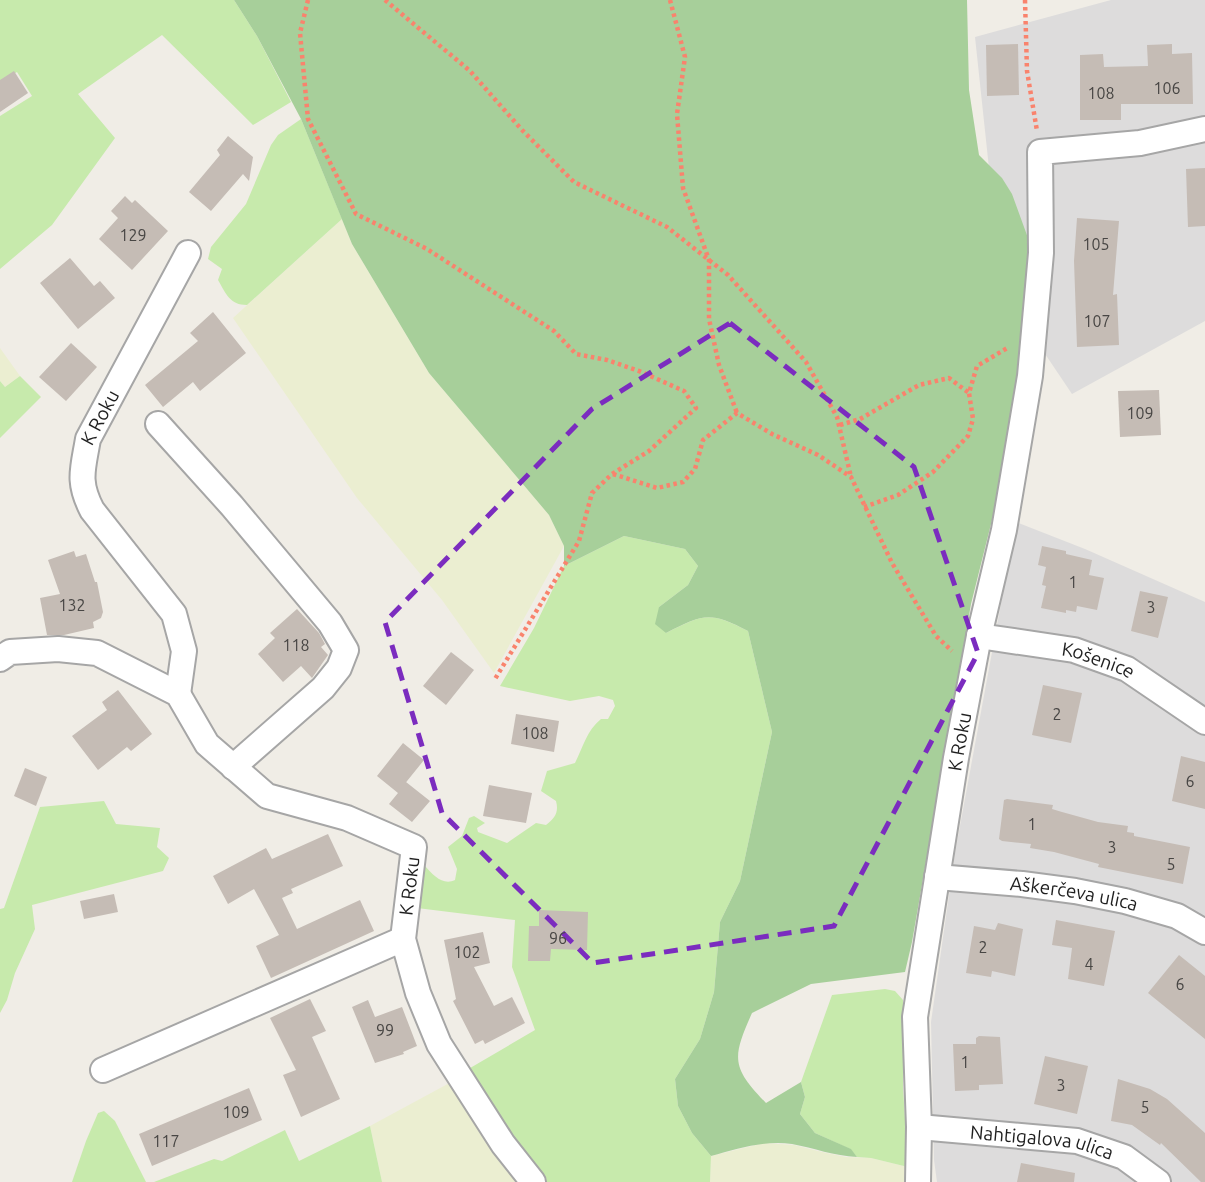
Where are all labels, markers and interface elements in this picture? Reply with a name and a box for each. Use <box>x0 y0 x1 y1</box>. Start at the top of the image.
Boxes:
house number: 106 <box>1153 79 1181 97</box>
house number: 108 <box>1087 84 1115 102</box>
house number: 129 <box>119 226 147 244</box>
house number: 105 <box>1082 235 1110 253</box>
house number: 107 <box>1083 312 1111 330</box>
street label: K Roku <box>76 386 123 449</box>
house number: 109 <box>1126 404 1154 422</box>
house number: 1 <box>1068 573 1078 591</box>
house number: 132 <box>58 596 86 614</box>
house number: 3 <box>1146 598 1156 616</box>
house number: 118 <box>282 636 310 654</box>
street label: Košenice <box>1061 637 1140 682</box>
house number: 2 <box>1052 705 1062 723</box>
street label: K Roku <box>943 710 975 773</box>
house number: 108 <box>521 724 549 742</box>
house number: 6 <box>1185 772 1195 790</box>
house number: 1 <box>1027 815 1037 833</box>
house number: 3 <box>1107 838 1117 856</box>
street label: K Roku <box>394 855 424 917</box>
house number: 5 <box>1166 855 1176 873</box>
street label: Aškerčeva ulica <box>1009 872 1141 915</box>
house number: 96 <box>549 929 567 947</box>
house number: 2 <box>978 938 988 956</box>
house number: 102 <box>453 943 481 961</box>
house number: 4 <box>1084 955 1094 973</box>
house number: 6 <box>1175 975 1185 993</box>
house number: 99 <box>376 1021 394 1039</box>
house number: 1 <box>960 1053 970 1071</box>
house number: 3 <box>1056 1076 1066 1094</box>
house number: 5 <box>1140 1098 1150 1116</box>
house number: 109 <box>222 1103 250 1121</box>
street label: Nahtigalova ulica <box>969 1121 1117 1164</box>
house number: 117 <box>152 1132 180 1150</box>

